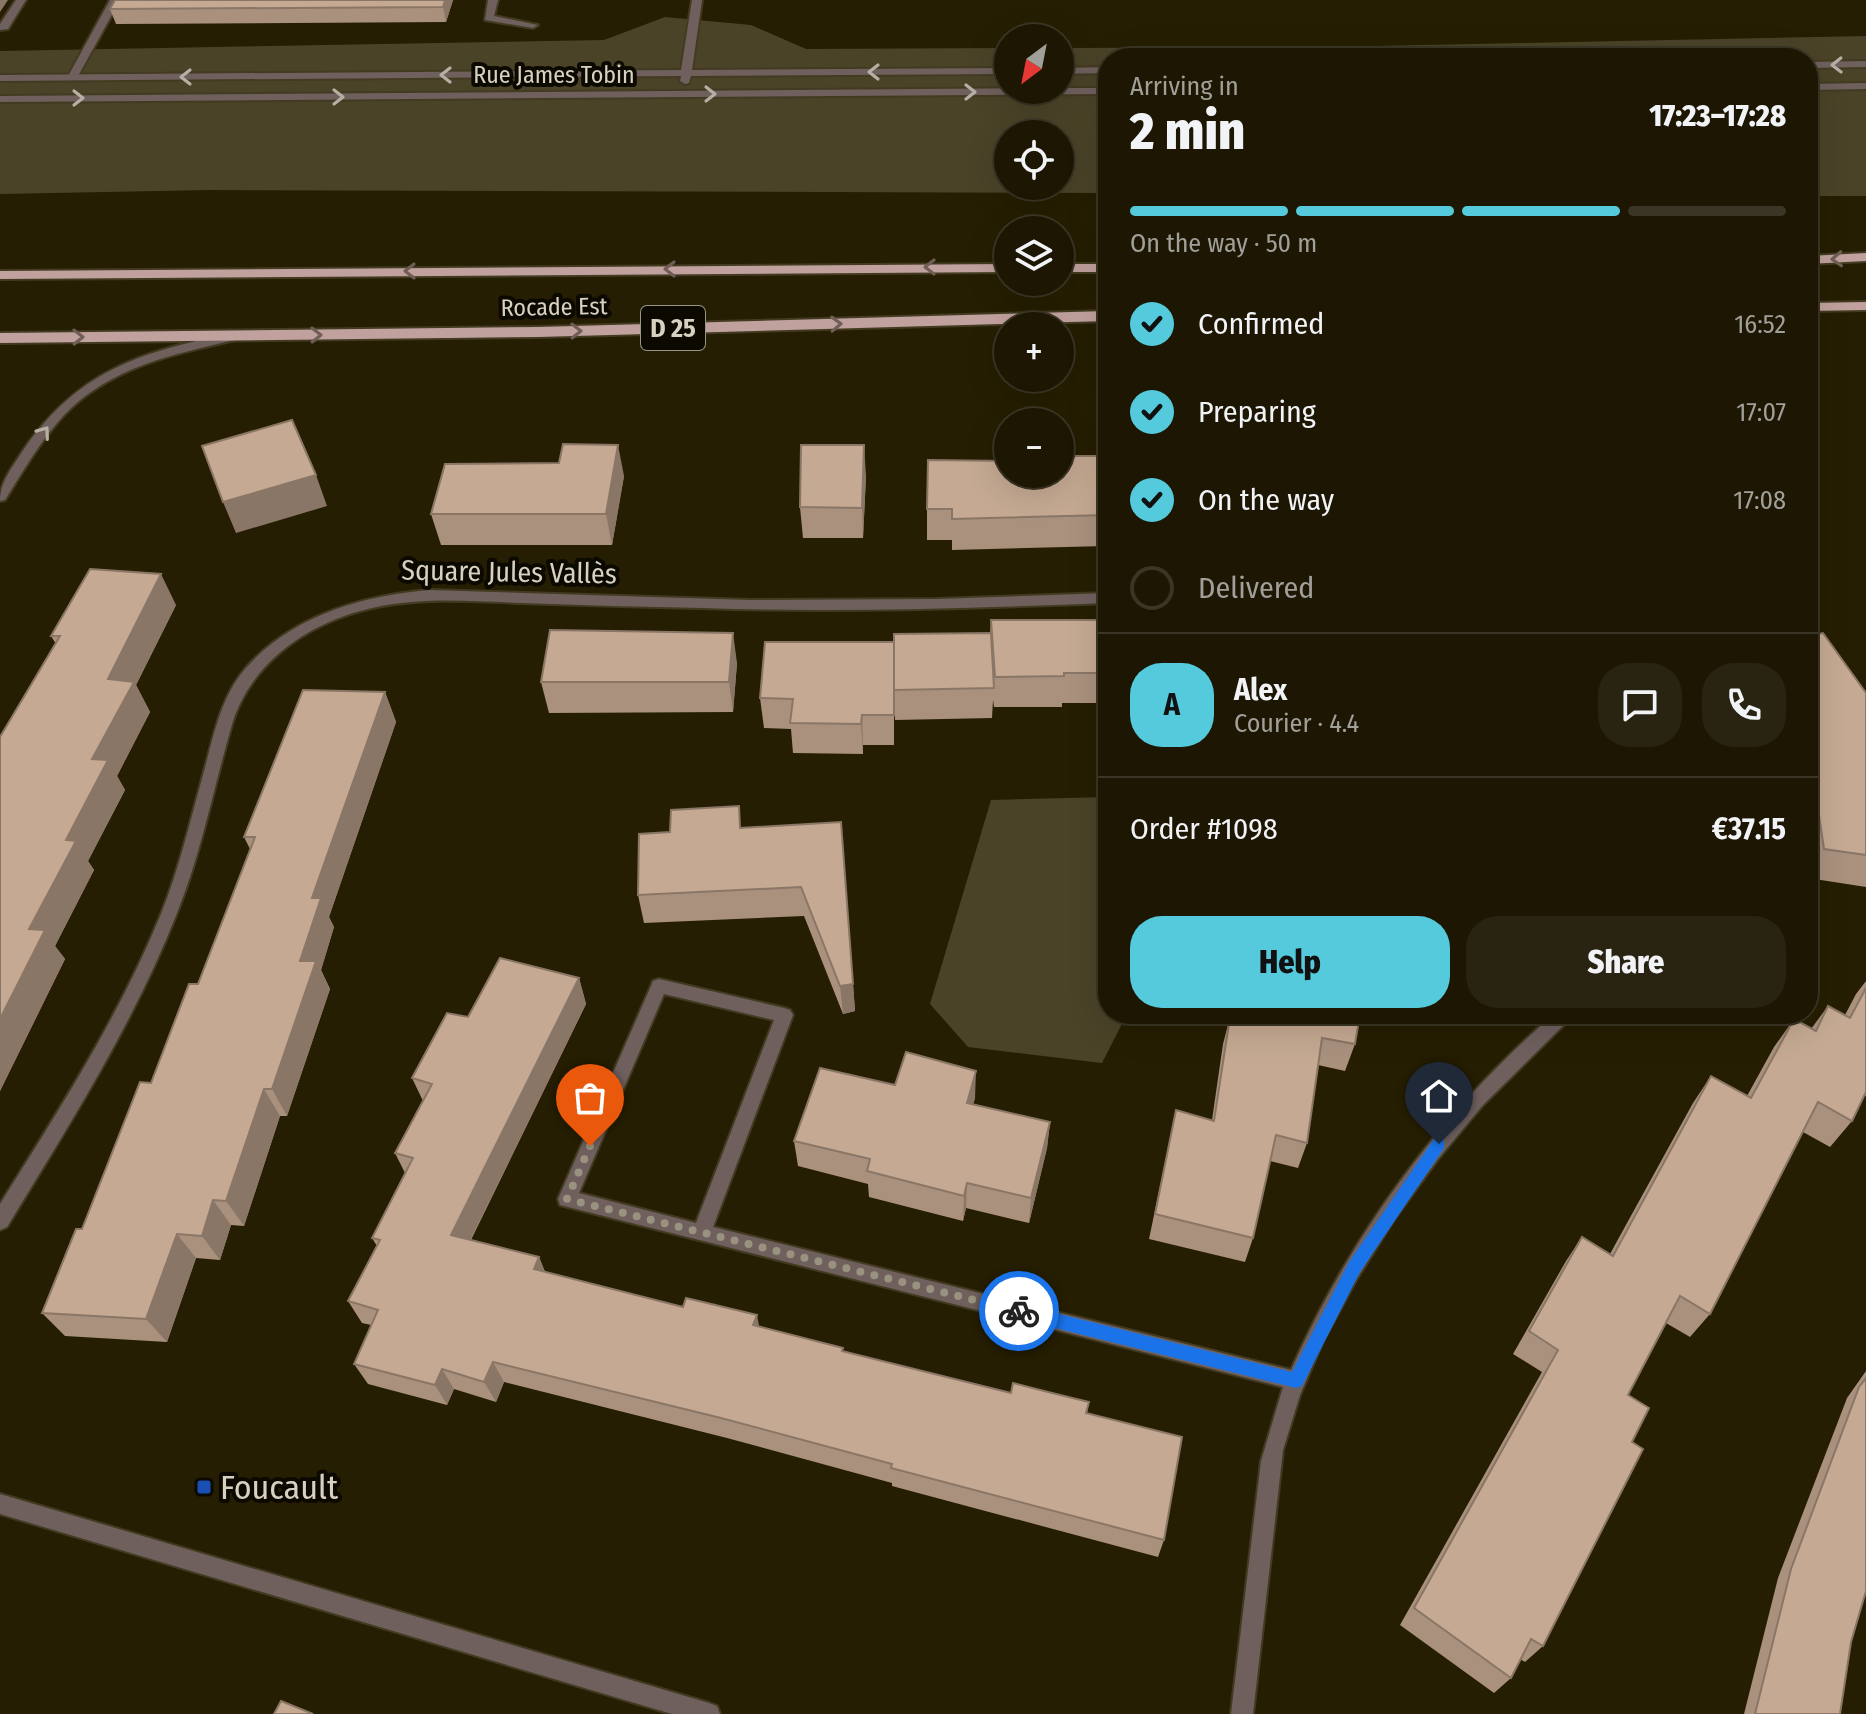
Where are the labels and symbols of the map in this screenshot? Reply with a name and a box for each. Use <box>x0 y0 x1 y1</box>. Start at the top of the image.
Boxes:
north arrow <box>994 24 1074 104</box>
one-way arrow <box>1830 56 1843 73</box>
street label: Rue James Tobin <box>473 61 635 89</box>
one-way arrow <box>867 63 880 81</box>
one-way arrow <box>439 66 452 84</box>
one-way arrow <box>179 68 192 86</box>
one-way arrow <box>964 84 977 101</box>
one-way arrow <box>704 85 717 103</box>
one-way arrow <box>332 88 345 105</box>
one-way arrow <box>72 89 85 107</box>
one-way arrow <box>1830 250 1843 267</box>
one-way arrow <box>923 259 936 276</box>
one-way arrow <box>663 260 676 278</box>
one-way arrow <box>403 262 416 280</box>
street label: Rocade Est <box>500 292 608 322</box>
road number: D 25 <box>641 306 705 350</box>
one-way arrow <box>830 315 843 332</box>
one-way arrow <box>570 322 583 339</box>
one-way arrow <box>310 326 323 343</box>
one-way arrow <box>72 328 85 346</box>
one-way arrow <box>34 427 49 441</box>
street label: Square Jules Vallès <box>401 554 617 590</box>
pin <box>1405 1062 1473 1144</box>
pin <box>556 1064 624 1146</box>
courier <box>979 1271 1059 1351</box>
place label: Foucault <box>220 1467 339 1508</box>
marker: Foucault <box>195 1478 213 1496</box>

